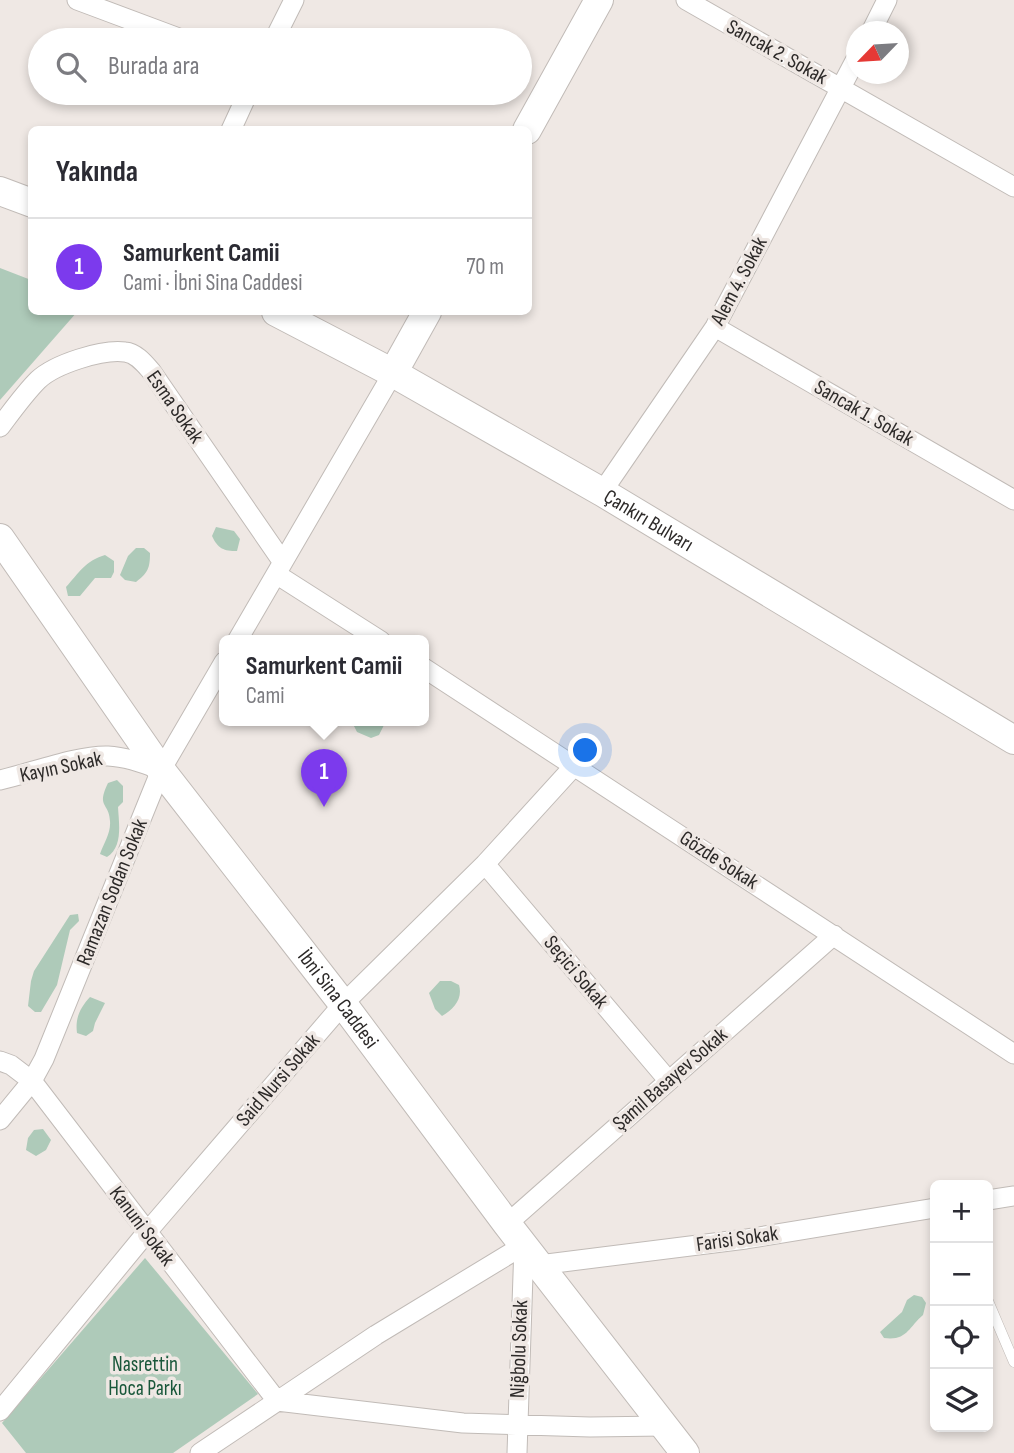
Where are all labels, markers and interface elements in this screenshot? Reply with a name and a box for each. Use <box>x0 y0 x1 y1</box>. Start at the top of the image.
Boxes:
street label: Sancak 2. Sokak <box>722 14 832 90</box>
north arrow <box>846 21 909 84</box>
search box <box>28 28 532 105</box>
icon: search <box>52 48 90 86</box>
text: Burada ara <box>108 51 200 82</box>
text: Yakında <box>56 154 138 190</box>
street label: Alem 4. Sokak <box>705 233 773 330</box>
text: Samurkent Camii <box>123 238 279 269</box>
text: 1 <box>74 253 84 281</box>
text: 70 m <box>466 253 504 281</box>
text: Cami · İbni Sina Caddesi <box>123 269 303 297</box>
street label: Esma Sokak <box>141 366 209 448</box>
street label: Sancak 1. Sokak <box>810 374 918 452</box>
street label: Çankırı Bulvarı <box>599 484 698 557</box>
popup <box>219 635 429 726</box>
text: Samurkent Camii <box>246 651 402 682</box>
text: Cami <box>246 682 284 710</box>
your location <box>568 733 602 767</box>
street label: Kayın Sokak <box>18 746 104 788</box>
pin: 1 <box>301 749 347 807</box>
street label: Ramazan Sodan Sokak <box>71 815 153 969</box>
street label: Gözde Sokak <box>675 825 763 895</box>
street label: Seçici Sokak <box>538 931 614 1013</box>
street label: İbni Sina Caddesi <box>293 944 384 1053</box>
street label: Şamil Basayev Sokak <box>607 1022 733 1136</box>
street label: Said Nursi Sokak <box>231 1028 325 1132</box>
map controls <box>930 1180 993 1432</box>
button: + <box>930 1180 993 1243</box>
street label: Kanuni Sokak <box>104 1181 180 1271</box>
street label: Farisi Sokak <box>695 1221 779 1257</box>
button: − <box>930 1243 993 1306</box>
street label: Niğbolu Sokak <box>505 1299 533 1399</box>
button: locate <box>930 1306 993 1369</box>
park label: Nasrettin Hoca Parkı <box>108 1352 182 1401</box>
button: layers <box>930 1369 993 1432</box>

